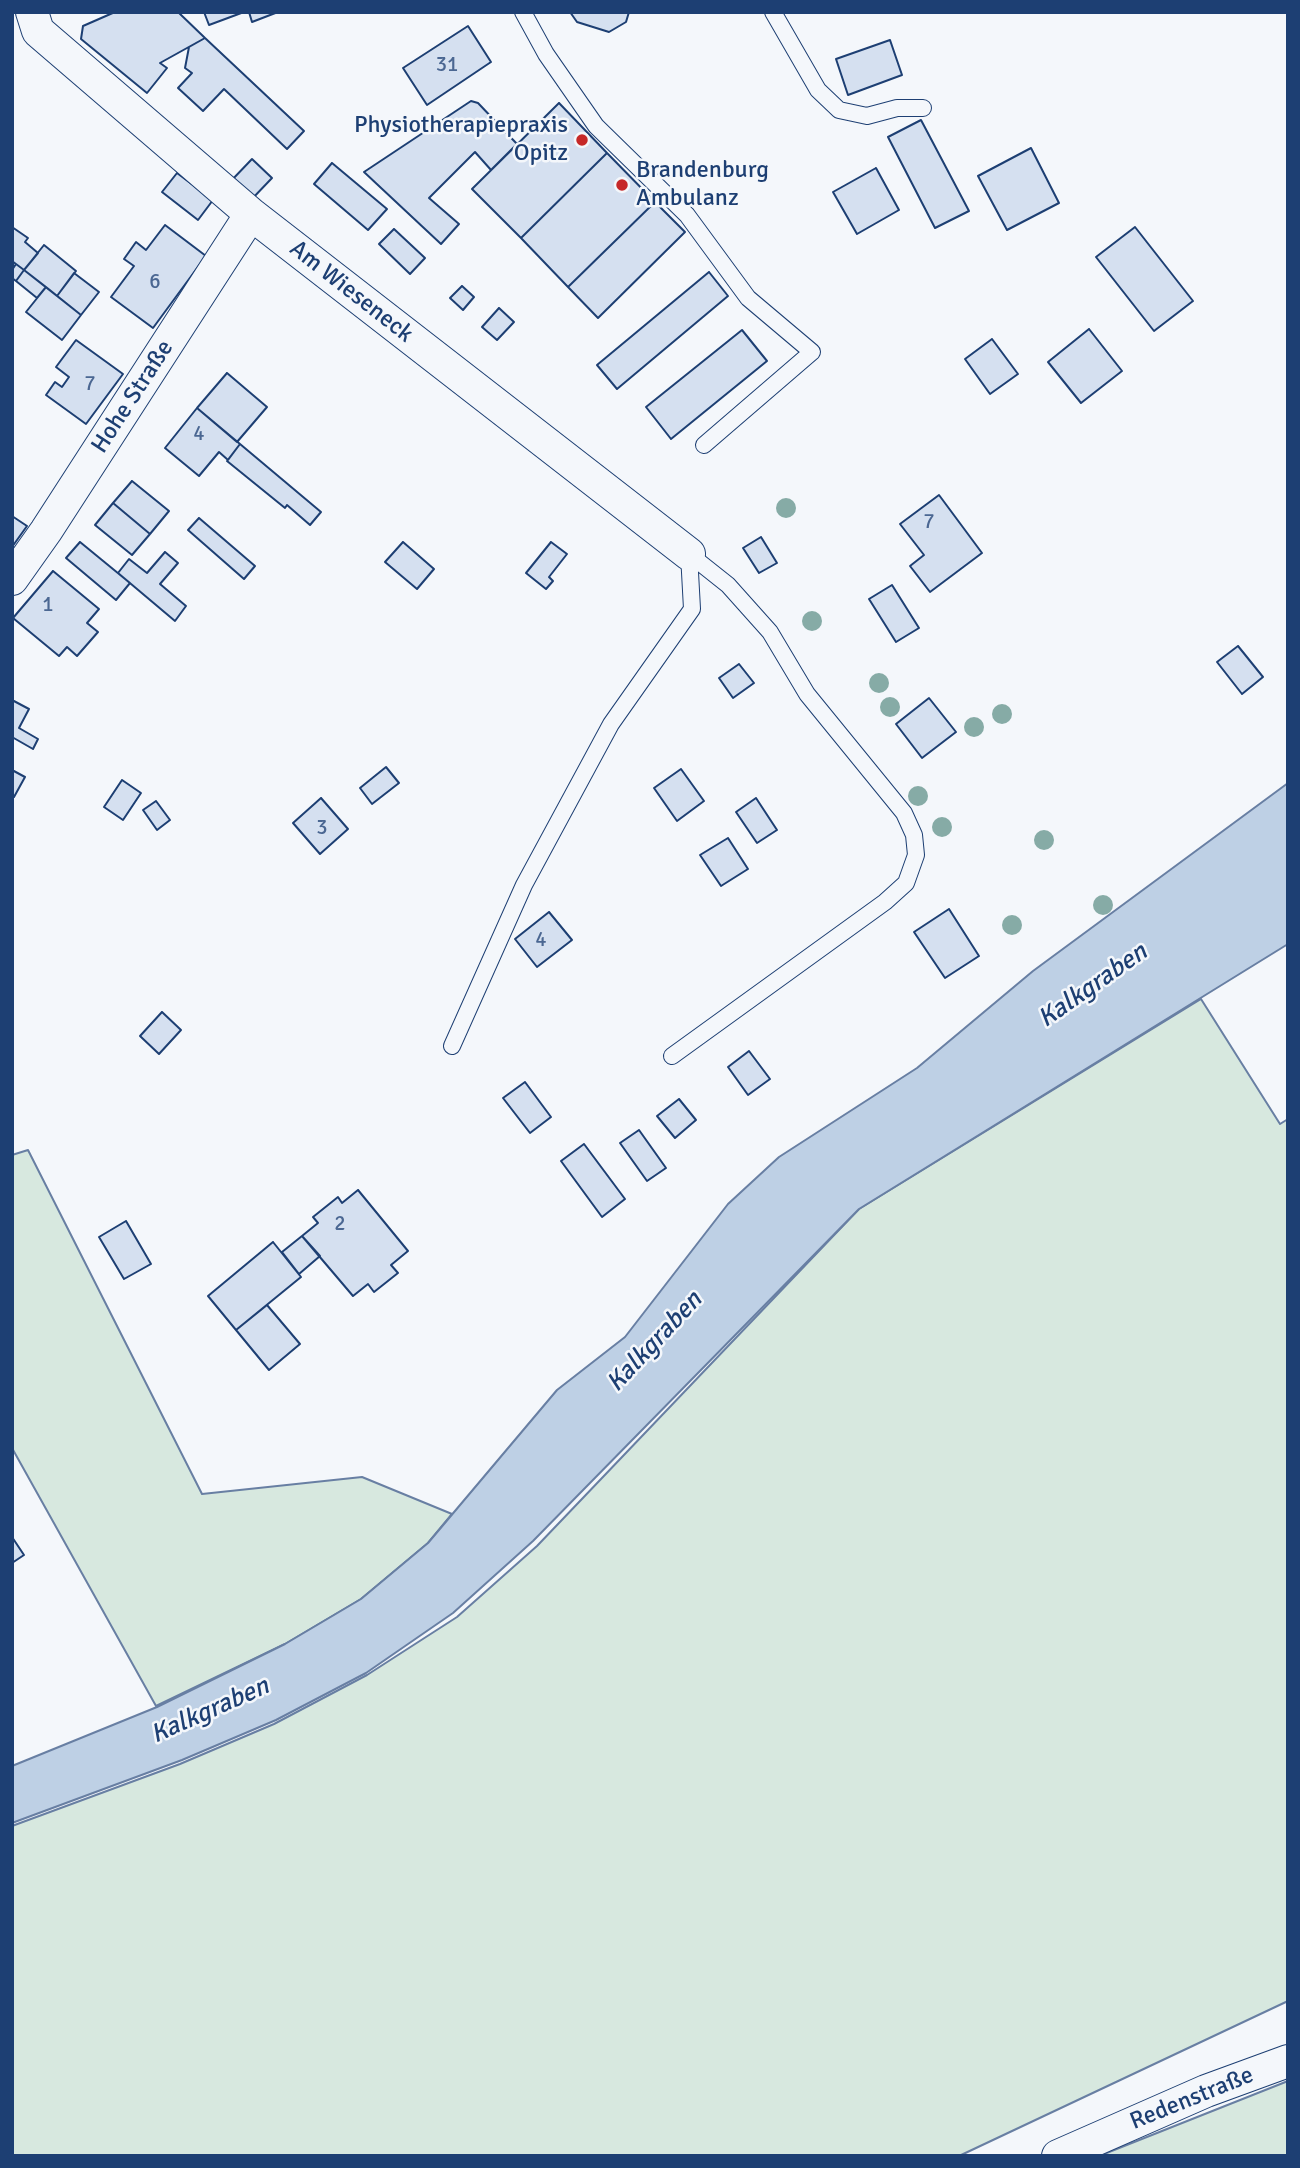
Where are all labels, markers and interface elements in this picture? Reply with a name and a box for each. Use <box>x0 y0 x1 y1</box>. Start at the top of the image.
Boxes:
house number: 31 <box>436 52 458 78</box>
place label: Physiotherapiepraxis Opitz <box>354 112 568 168</box>
marker: Physiotherapiepraxis Opitz <box>574 132 590 148</box>
place label: Brandenburg Ambulanz <box>636 157 769 213</box>
marker: Brandenburg Ambulanz <box>614 177 630 193</box>
street label: Am Wieseneck <box>283 235 419 349</box>
house number: 6 <box>149 269 161 295</box>
street label: Hohe Straße <box>86 335 180 459</box>
house number: 7 <box>84 371 96 397</box>
house number: 4 <box>193 421 205 447</box>
house number: 7 <box>923 509 935 535</box>
house number: 1 <box>42 592 54 618</box>
house number: 3 <box>316 815 328 841</box>
house number: 4 <box>535 927 547 953</box>
water label: Kalkgraben <box>1032 937 1154 1035</box>
house number: 2 <box>334 1211 346 1237</box>
water label: Kalkgraben <box>601 1285 709 1399</box>
water label: Kalkgraben <box>146 1671 274 1751</box>
street label: Redenstraße <box>1126 2061 1258 2137</box>

